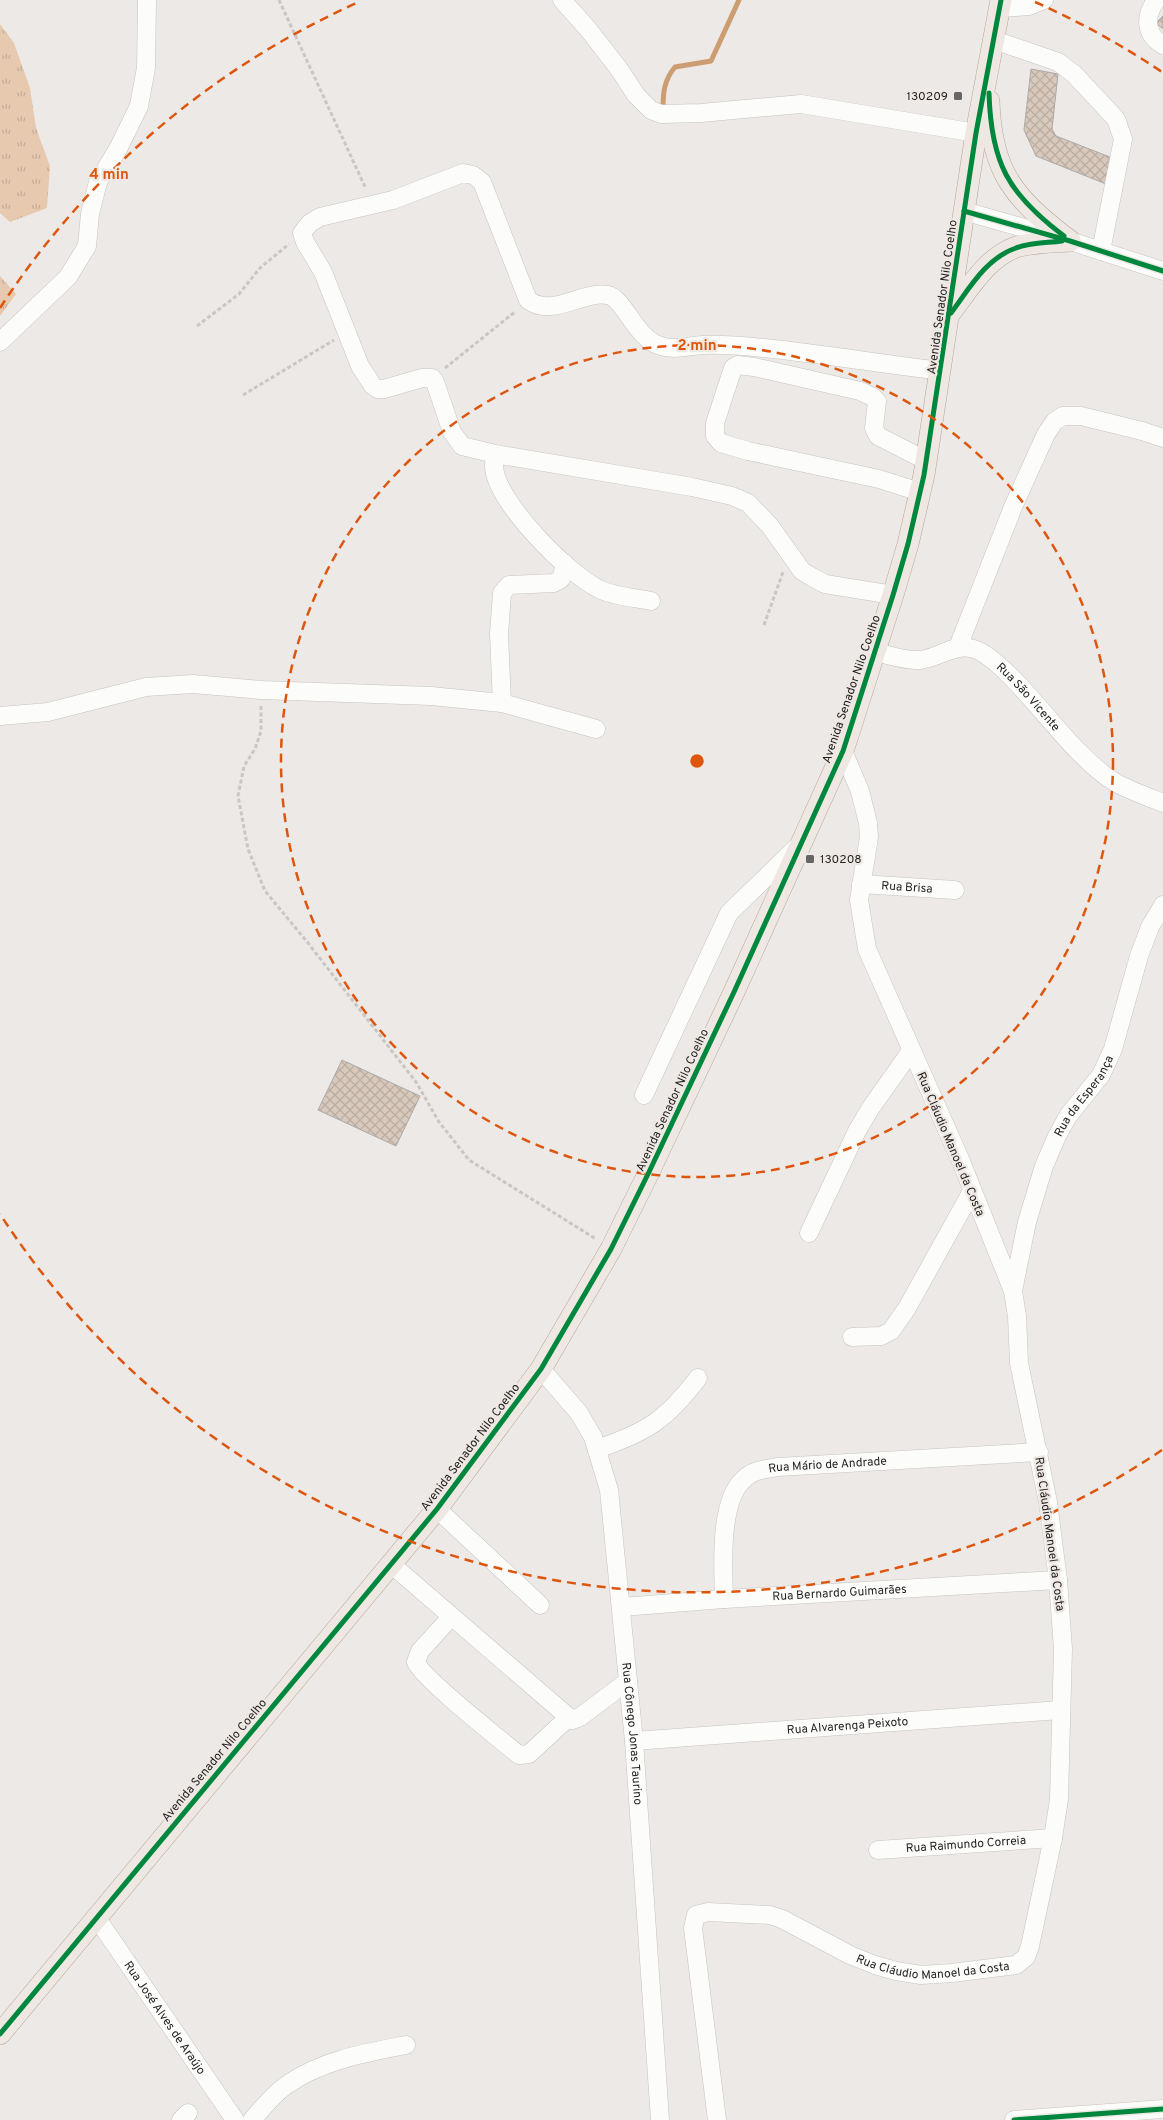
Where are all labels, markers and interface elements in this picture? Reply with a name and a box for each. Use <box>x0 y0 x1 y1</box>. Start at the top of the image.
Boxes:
place label: 130209 <box>907 89 948 105</box>
marker: 130209 <box>952 90 964 102</box>
text: 4 min <box>89 166 129 185</box>
street label: Avenida Senador Nilo Coelho <box>924 219 962 375</box>
text: 2 min <box>677 337 717 356</box>
street label: Avenida Senador Nilo Coelho <box>819 613 885 766</box>
street label: Rua São Vicente <box>992 660 1063 735</box>
centre of rings <box>688 752 706 770</box>
place label: 130208 <box>820 852 862 868</box>
marker: 130208 <box>804 853 816 865</box>
street label: Rua Brisa <box>881 878 933 898</box>
street label: Avenida Senador Nilo Coelho <box>633 1026 713 1174</box>
street label: Rua da Esperança <box>1051 1053 1118 1140</box>
street label: Rua Cláudio Manoel da Costa <box>912 1070 988 1219</box>
street label: Avenida Senador Nilo Coelho <box>418 1380 524 1515</box>
street label: Rua Mário de Andrade <box>767 1454 887 1477</box>
street label: Rua Cláudio Manoel da Costa <box>1030 1456 1068 1612</box>
street label: Rua Bernardo Guimarães <box>772 1582 907 1605</box>
street label: Rua Cônego Jonas Taurino <box>617 1662 645 1806</box>
street label: Avenida Senador Nilo Coelho <box>159 1696 271 1825</box>
street label: Rua Alvarenga Peixoto <box>786 1714 909 1739</box>
street label: Rua Raimundo Correia <box>905 1833 1027 1857</box>
street label: Rua Cláudio Manoel da Costa <box>853 1951 1010 1984</box>
street label: Rua José Alves de Araújo <box>120 1958 209 2078</box>

